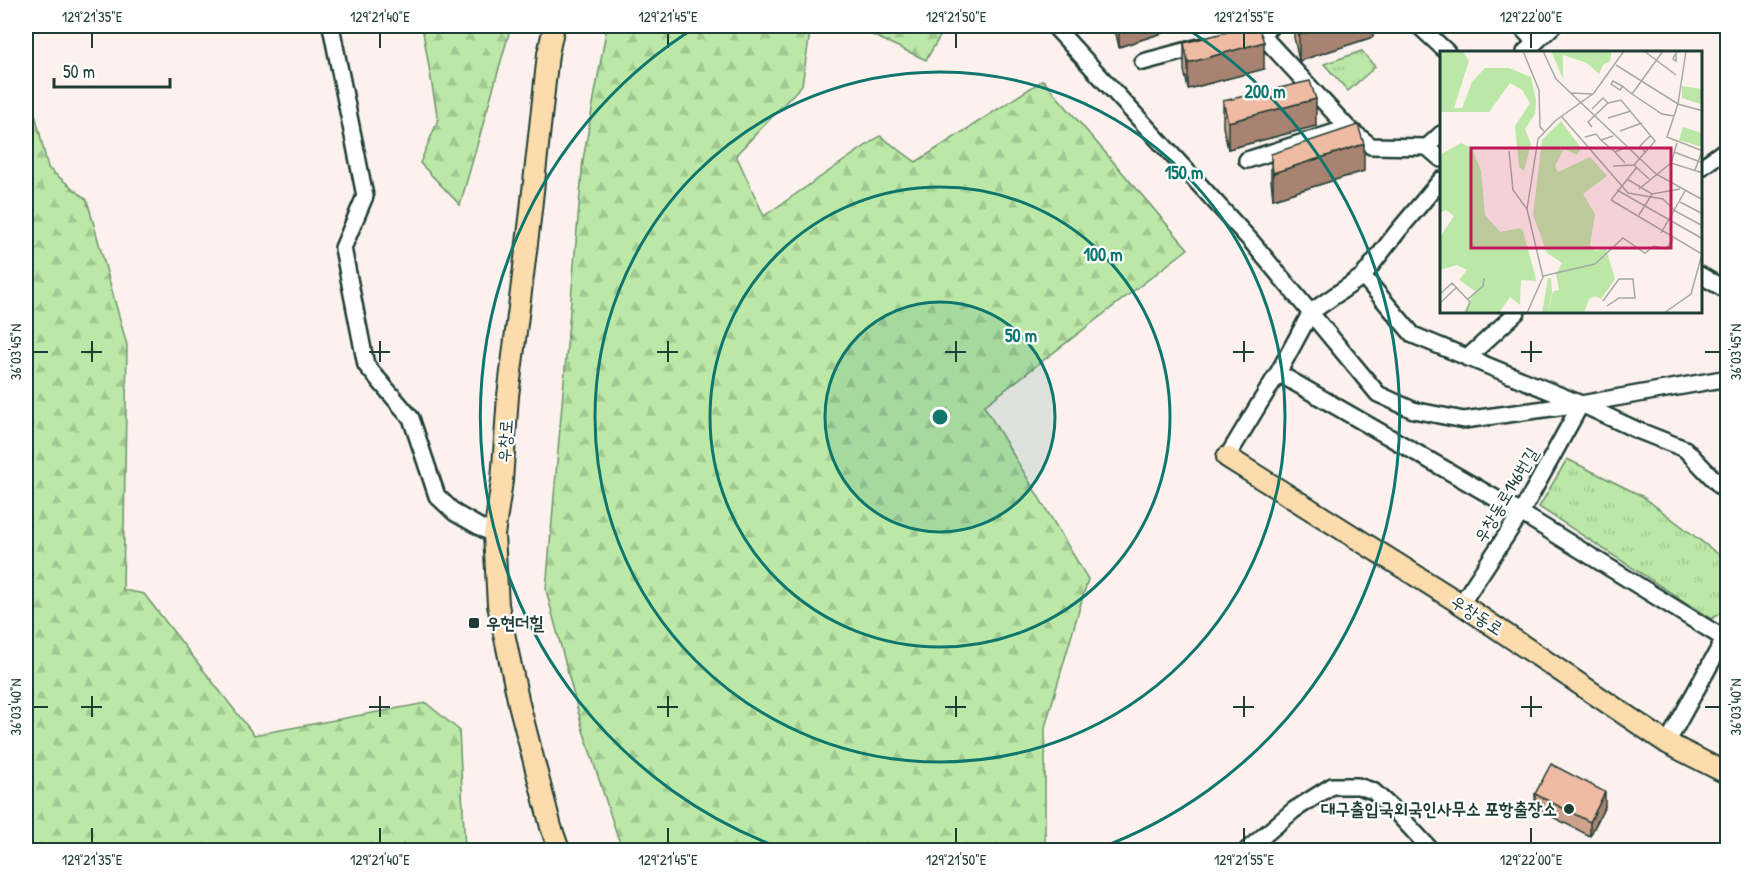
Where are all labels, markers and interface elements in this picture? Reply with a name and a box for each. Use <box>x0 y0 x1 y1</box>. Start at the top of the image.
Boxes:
text: 129°21'35"E <box>62 6 123 27</box>
text: 129°21'40"E <box>350 6 410 27</box>
text: 129°21'45"E <box>638 6 698 27</box>
text: 129°21'50"E <box>926 6 987 27</box>
text: 129°21'55"E <box>1214 6 1274 27</box>
text: 129°22'00"E <box>1500 6 1563 27</box>
scale bar <box>54 51 170 89</box>
inset map <box>1440 51 1702 314</box>
text: 50 m <box>63 59 95 84</box>
text: 200 m <box>1245 79 1285 104</box>
text: 150 m <box>1165 160 1203 185</box>
text: 100 m <box>1083 242 1123 267</box>
text: 50 m <box>1005 323 1037 348</box>
text: 36°03'45"N <box>5 324 26 380</box>
text: 36°03'45"N <box>1725 324 1746 380</box>
centre of rings <box>930 407 950 427</box>
street label: 우창로 <box>491 418 518 464</box>
street label: 우창동로146번길 <box>1467 442 1544 547</box>
street label: 우창동로 <box>1446 588 1508 641</box>
place label: 우현더힐 <box>486 610 544 635</box>
marker: 우현더힐 <box>467 616 481 630</box>
text: 36°03'40"N <box>5 679 26 735</box>
text: 36°03'40"N <box>1725 679 1746 735</box>
place label: 대구출입국외국인사무소 포항출장소 <box>1321 796 1557 821</box>
marker: 대구출입국외국인사무소 포항출장소 <box>1562 802 1576 816</box>
text: 129°21'35"E <box>62 849 123 870</box>
text: 129°21'40"E <box>350 849 410 870</box>
text: 129°21'45"E <box>638 849 698 870</box>
text: 129°21'50"E <box>926 849 987 870</box>
text: 129°21'55"E <box>1214 849 1274 870</box>
text: 129°22'00"E <box>1500 849 1563 870</box>

